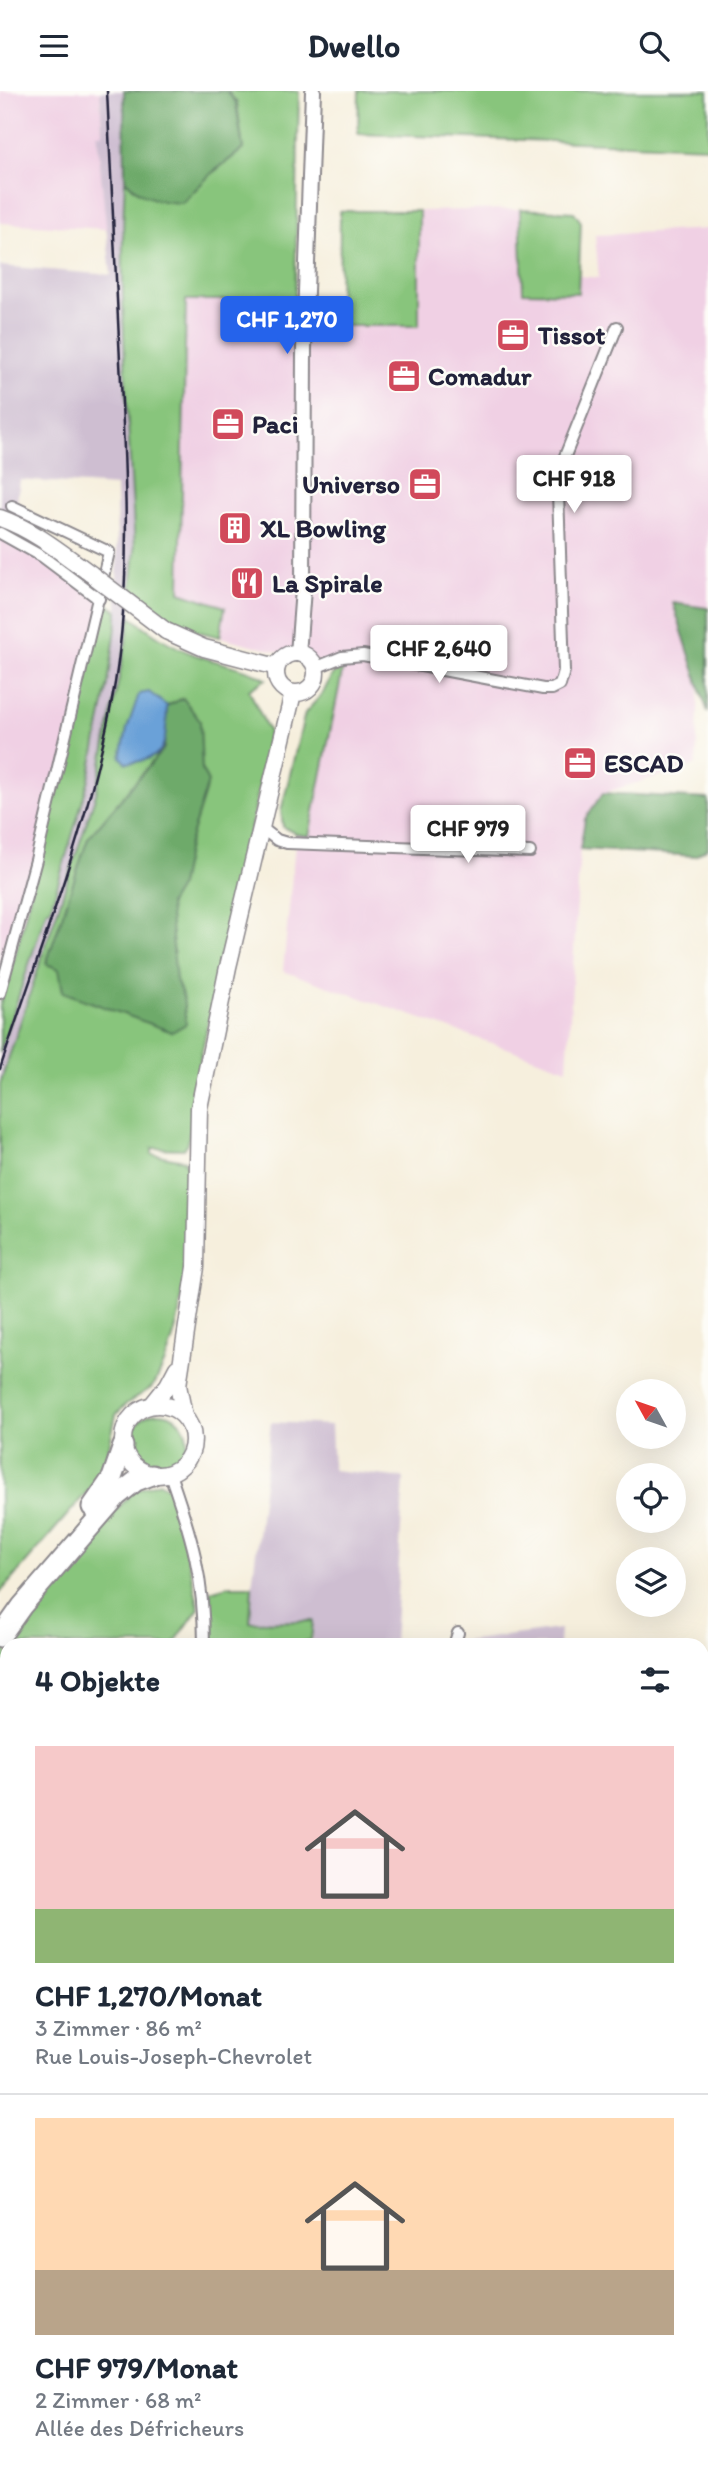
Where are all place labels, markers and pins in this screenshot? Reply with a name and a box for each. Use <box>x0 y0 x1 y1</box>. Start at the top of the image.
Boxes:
pin: CHF 1,270 <box>207 296 367 356</box>
office icon: Tissot <box>494 316 532 354</box>
place label: Tissot <box>537 319 606 351</box>
office icon: Comadur <box>385 357 423 395</box>
place label: Comadur <box>428 360 532 392</box>
office icon: Paci <box>209 405 247 443</box>
place label: Paci <box>252 408 298 440</box>
pin: CHF 918 <box>509 455 639 515</box>
office icon: Universo <box>406 465 444 503</box>
place label: Universo <box>302 468 400 500</box>
building icon: XL Bowling <box>216 509 254 547</box>
place label: XL Bowling <box>260 512 386 544</box>
restaurant icon: La Spirale <box>228 564 266 602</box>
place label: La Spirale <box>272 567 383 599</box>
pin: CHF 2,640 <box>359 625 519 685</box>
office icon: ESCAD <box>561 744 599 782</box>
place label: ESCAD <box>604 747 684 779</box>
pin: CHF 979 <box>403 805 533 865</box>

